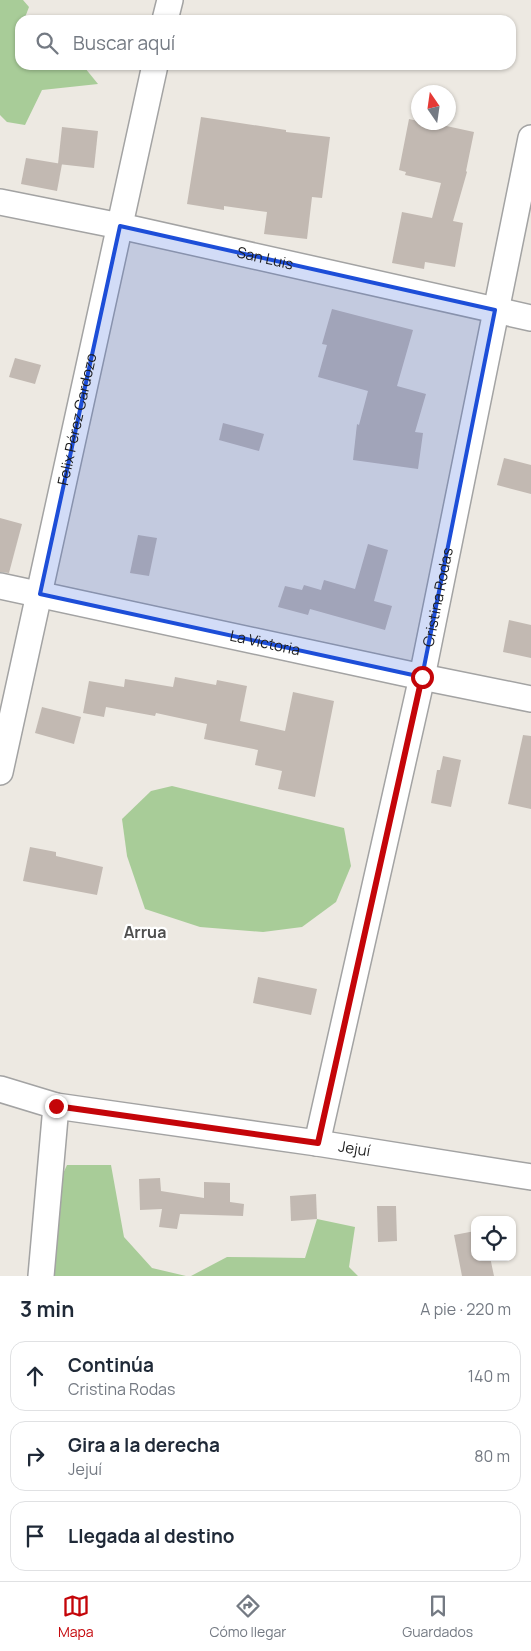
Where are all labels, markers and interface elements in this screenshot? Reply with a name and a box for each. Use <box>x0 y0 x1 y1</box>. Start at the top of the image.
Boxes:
search box <box>15 15 516 70</box>
icon: search <box>33 29 61 57</box>
text: Buscar aquí <box>73 30 175 56</box>
north arrow <box>411 85 456 130</box>
street label: San Luis <box>235 241 296 275</box>
street label: Felix Pérez Cardozo <box>52 351 102 487</box>
street label: Cristina Rodas <box>417 546 458 649</box>
street label: La Victoria <box>228 625 302 660</box>
route start <box>411 666 434 689</box>
district label: Arrua <box>124 921 166 943</box>
route end <box>45 1095 68 1118</box>
street label: Jejuí <box>337 1136 372 1161</box>
map controls <box>471 1216 516 1261</box>
button: locate <box>471 1216 516 1261</box>
text: 3 min <box>20 1295 74 1323</box>
text: A pie · 220 m <box>420 1298 511 1320</box>
text: Continúa <box>68 1352 154 1378</box>
icon: ahead <box>21 1362 49 1390</box>
text: 140 m <box>468 1365 510 1387</box>
text: Cristina Rodas <box>68 1378 175 1400</box>
text: Gira a la derecha <box>68 1432 220 1458</box>
icon: right <box>21 1442 49 1470</box>
text: 80 m <box>474 1445 510 1467</box>
text: Jejuí <box>68 1458 102 1480</box>
icon: arrive <box>21 1522 49 1550</box>
text: Llegada al destino <box>68 1523 235 1549</box>
tab: Mapa <box>58 1592 94 1641</box>
tab: Cómo llegar <box>209 1592 286 1641</box>
tab: Guardados <box>402 1592 473 1641</box>

